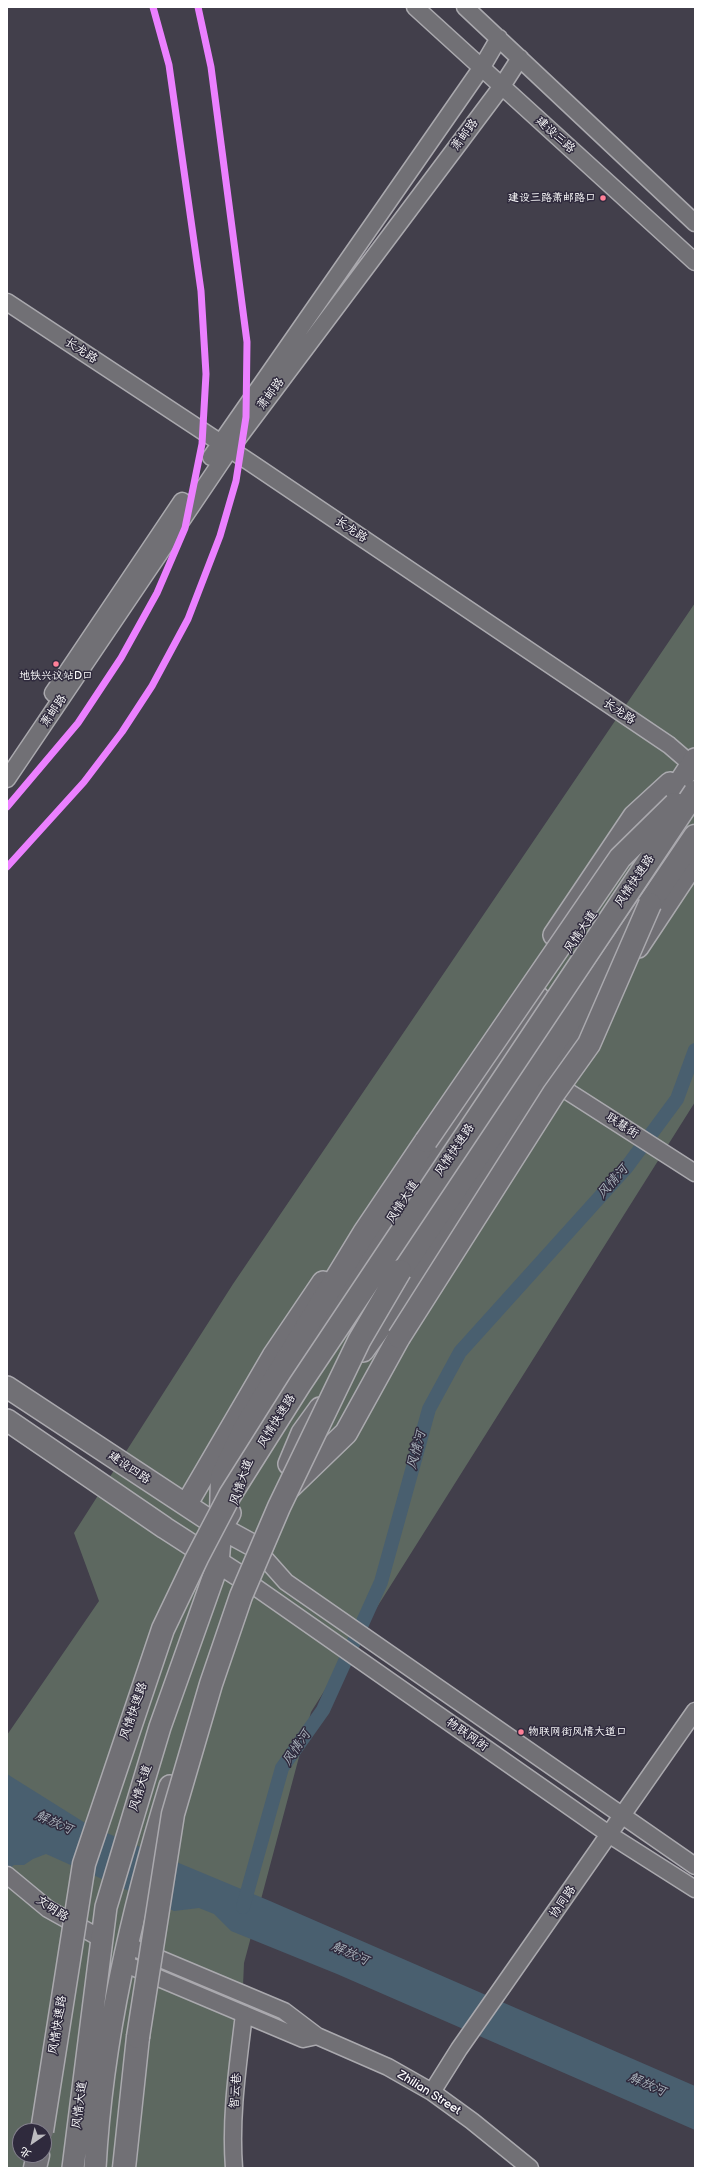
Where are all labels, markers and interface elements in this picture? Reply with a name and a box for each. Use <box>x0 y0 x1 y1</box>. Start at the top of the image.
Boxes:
street label: 建设三路 <box>532 114 578 156</box>
street label: 萧邮路 <box>448 116 482 154</box>
place label: 建设三路萧邮路口 <box>508 191 596 205</box>
marker: 建设三路萧邮路口 <box>598 193 608 203</box>
street label: 长龙路 <box>62 335 100 367</box>
street label: 萧邮路 <box>254 375 288 413</box>
street label: 长龙路 <box>332 514 370 546</box>
marker: 地铁兴议站D口 <box>51 659 61 669</box>
place label: 地铁兴议站D口 <box>19 669 93 683</box>
street label: 萧邮路 <box>38 692 70 730</box>
street label: 长龙路 <box>600 696 638 728</box>
street label: 风情快速路 <box>612 852 658 910</box>
street label: 风情大道 <box>562 908 600 956</box>
street label: 联慧街 <box>603 1110 641 1142</box>
street label: 风情快速路 <box>432 1121 478 1179</box>
water label: 风情河 <box>594 1162 632 1202</box>
street label: 风情大道 <box>384 1178 422 1226</box>
street label: 风情快速路 <box>255 1392 299 1450</box>
water label: 风情河 <box>404 1429 430 1471</box>
street label: 建设四路 <box>105 1449 153 1487</box>
street label: 风情大道 <box>227 1457 257 1507</box>
street label: 风情快速路 <box>117 1680 151 1742</box>
street label: 物联网街 <box>443 1715 491 1755</box>
place label: 物联网街风情大道口 <box>528 1725 627 1739</box>
water label: 风情河 <box>280 1727 314 1769</box>
marker: 物联网街风情大道口 <box>516 1727 526 1737</box>
street label: 风情大道 <box>127 1763 155 1813</box>
water label: 解放河 <box>33 1808 75 1838</box>
street label: 协同路 <box>547 1883 579 1921</box>
street label: 文明路 <box>33 1893 71 1925</box>
water label: 解放河 <box>329 1939 371 1969</box>
street label: 风情快速路 <box>46 1994 70 2056</box>
street label: Zhilian Street <box>395 2068 463 2118</box>
water label: 解放河 <box>626 2070 668 2100</box>
street label: 智云巷 <box>227 2072 245 2110</box>
street label: 风情大道 <box>70 2080 90 2130</box>
north arrow <box>12 2123 52 2163</box>
text: 北 <box>17 2144 34 2161</box>

